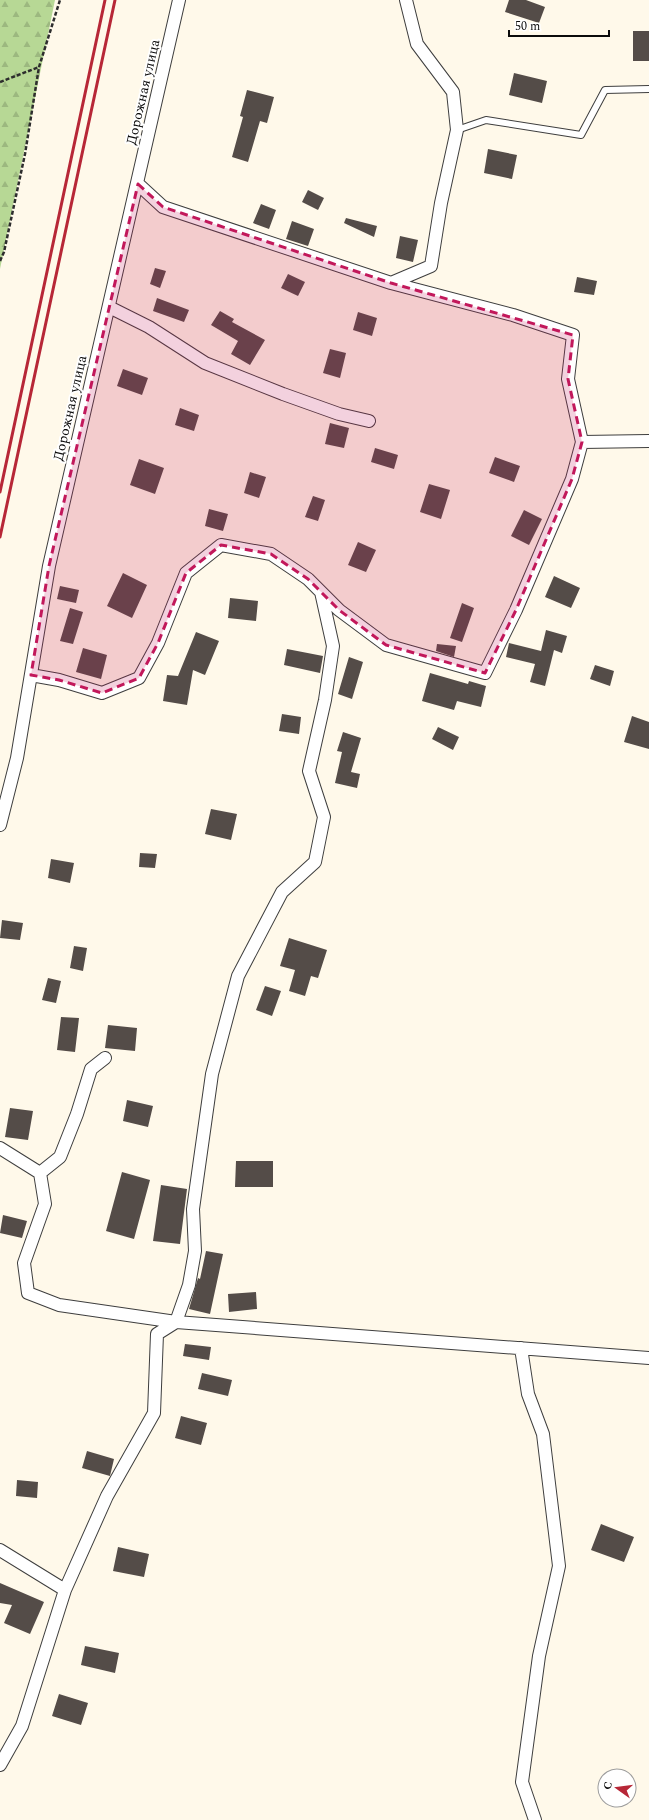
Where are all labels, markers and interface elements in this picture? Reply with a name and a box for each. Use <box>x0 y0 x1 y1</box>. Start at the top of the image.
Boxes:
scale bar <box>509 12 609 38</box>
text: 50 m <box>515 17 540 36</box>
street label: Дорожная улица <box>121 37 165 147</box>
street label: Дорожная улица <box>48 353 92 463</box>
north arrow <box>597 1768 637 1808</box>
text: С <box>599 1780 617 1792</box>

